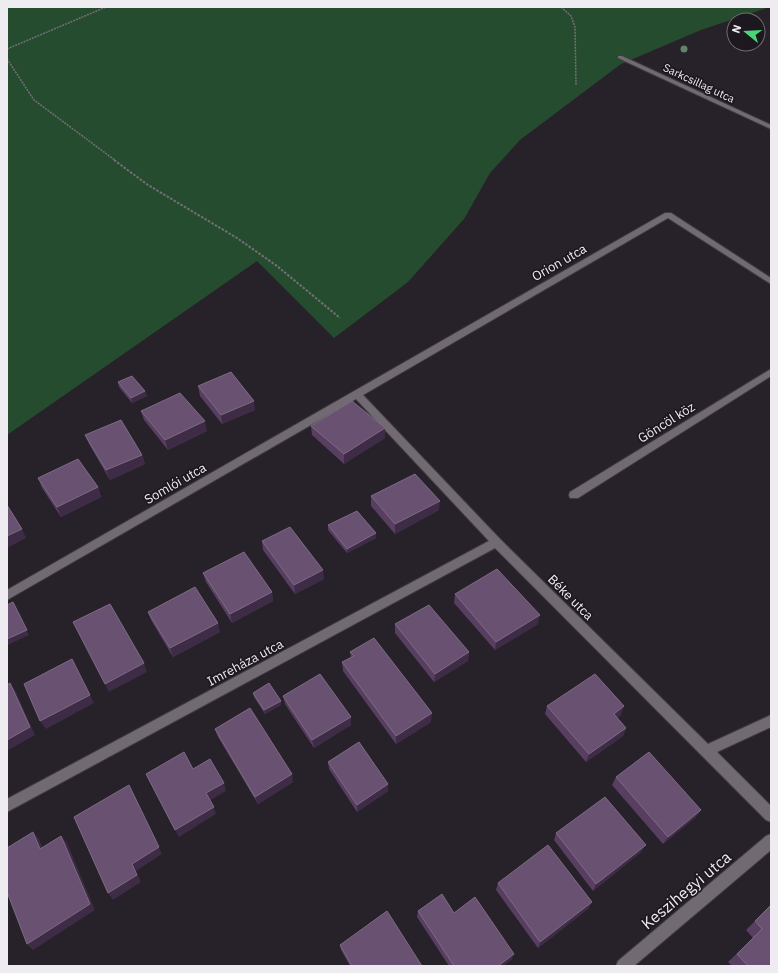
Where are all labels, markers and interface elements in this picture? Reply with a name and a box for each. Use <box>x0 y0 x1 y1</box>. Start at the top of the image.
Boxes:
north arrow <box>726 12 766 52</box>
text: N <box>729 23 744 35</box>
street label: Sarkcsillag utca <box>661 60 737 106</box>
street label: Orion utca <box>529 240 590 285</box>
street label: Göncöl köz <box>635 398 698 447</box>
street label: Somlói utca <box>141 459 209 508</box>
street label: Béke utca <box>544 571 597 624</box>
street label: Imreháza utca <box>204 635 286 690</box>
street label: Keszihegyi utca <box>637 846 735 933</box>

